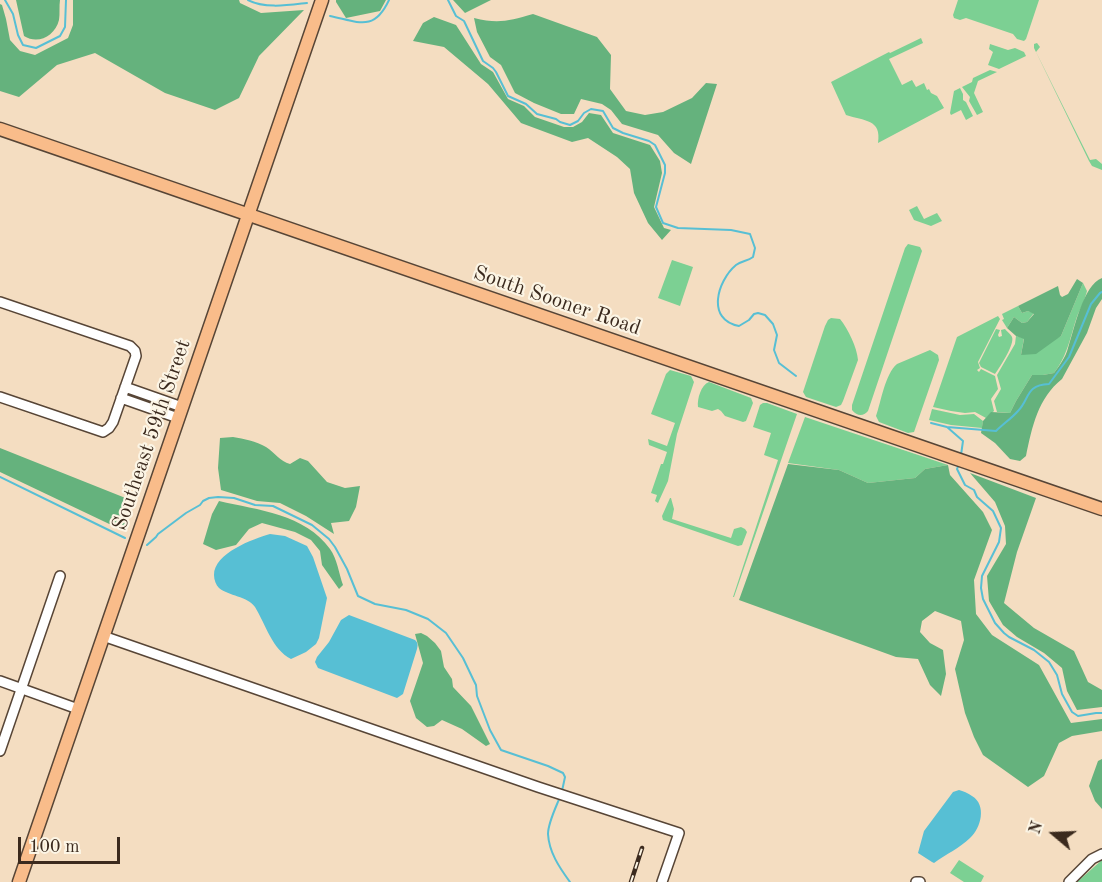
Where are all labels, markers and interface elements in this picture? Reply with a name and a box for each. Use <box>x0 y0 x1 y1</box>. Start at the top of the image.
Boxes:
street label: South Sooner Road <box>470 261 644 341</box>
street label: Southeast 59th Street <box>107 336 197 534</box>
north arrow <box>1024 804 1084 864</box>
text: N <box>1027 820 1047 837</box>
scale bar <box>21 825 123 863</box>
text: 100 m <box>29 838 80 856</box>

